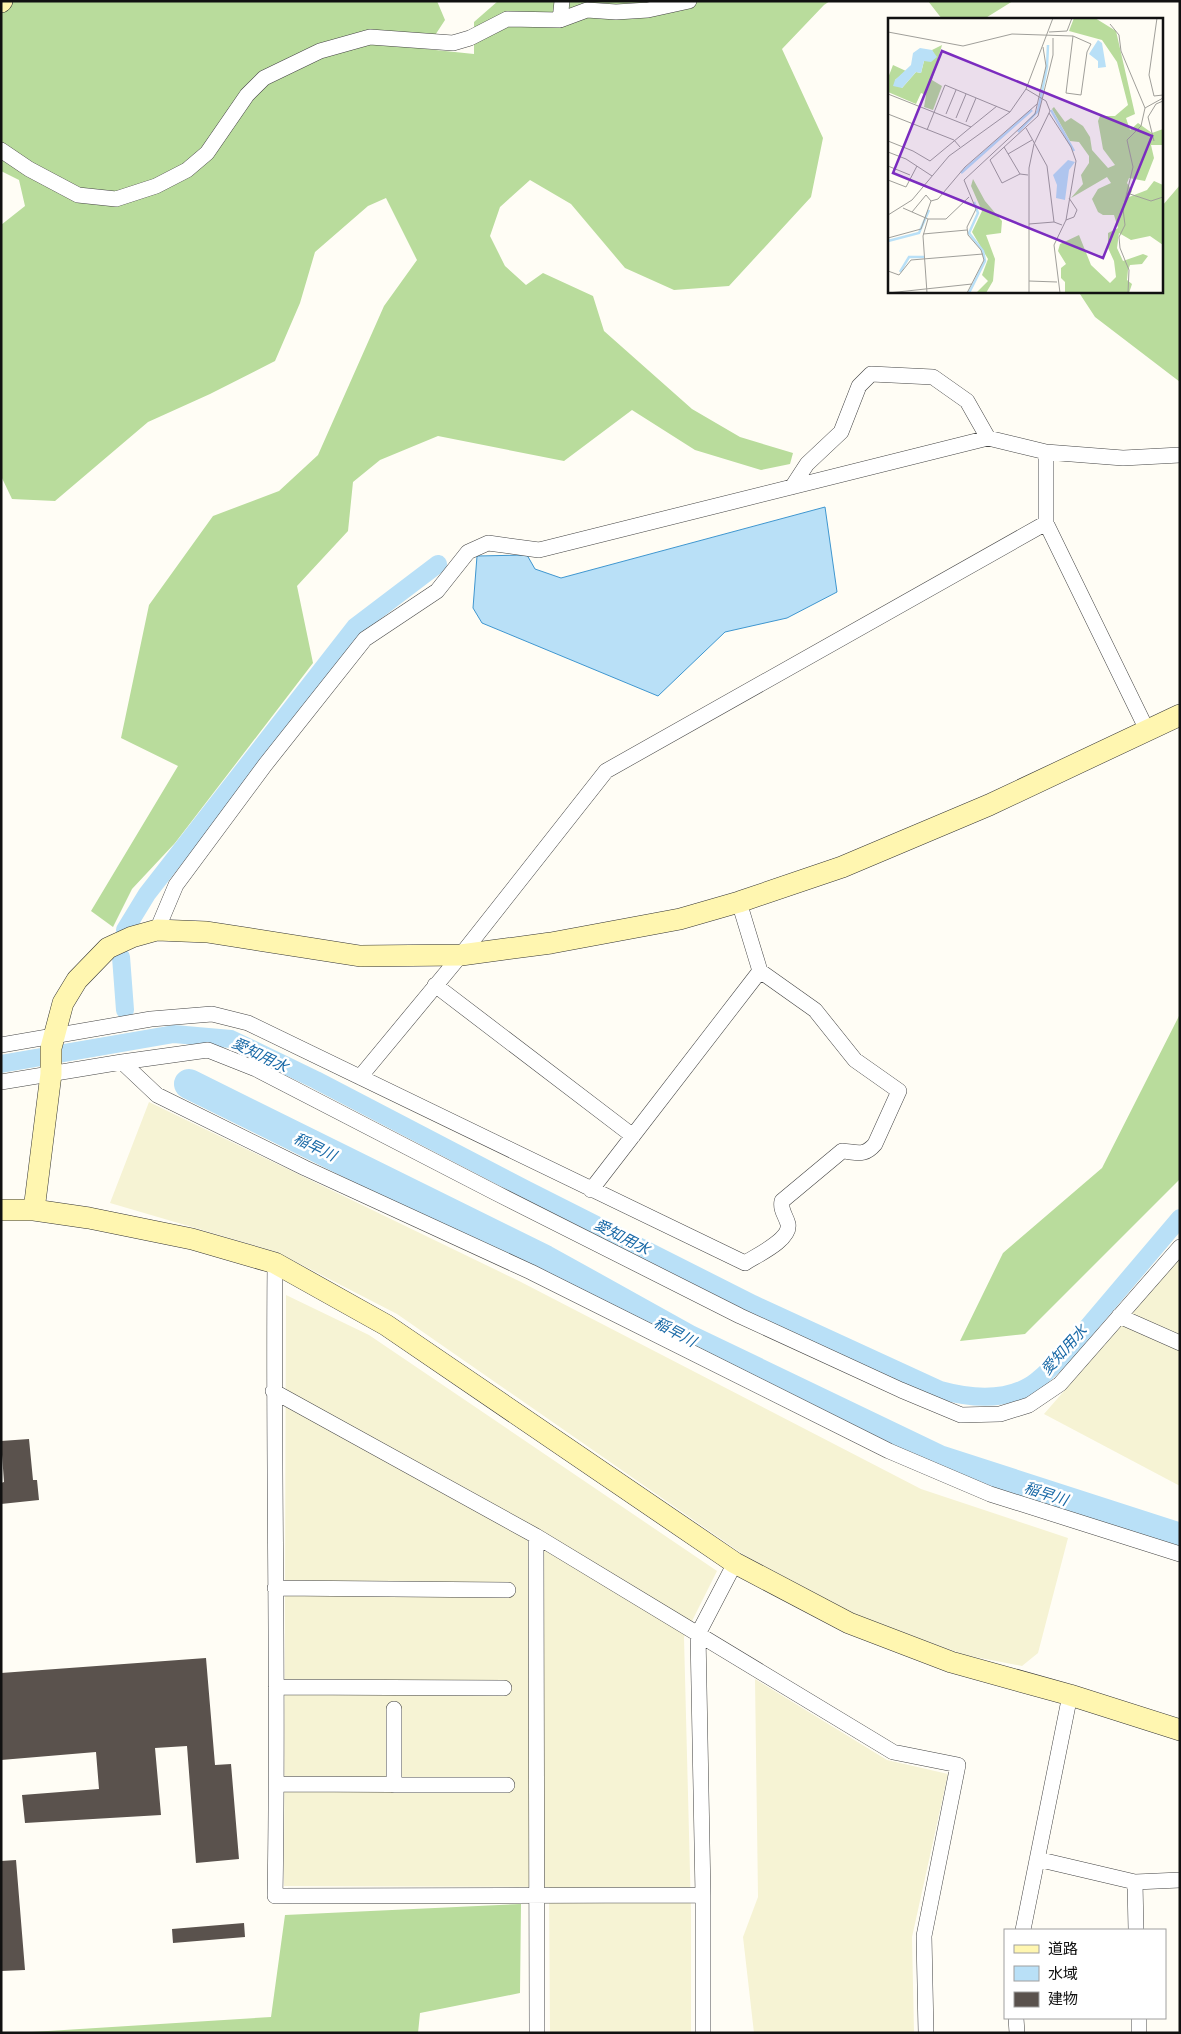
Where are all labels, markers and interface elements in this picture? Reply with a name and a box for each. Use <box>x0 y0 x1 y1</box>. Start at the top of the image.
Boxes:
inset map <box>888 18 1164 292</box>
water label: 愛知用水 <box>229 1031 294 1077</box>
water label: 稲早川 <box>291 1126 342 1166</box>
water label: 愛知用水 <box>591 1213 656 1260</box>
water label: 稲早川 <box>651 1311 702 1351</box>
water label: 愛知用水 <box>1035 1318 1092 1378</box>
water label: 稲早川 <box>1022 1476 1073 1510</box>
legend <box>1004 1929 1166 2019</box>
text: 道路 <box>1048 1937 1078 1958</box>
text: 水域 <box>1048 1962 1078 1983</box>
text: 建物 <box>1048 1987 1078 2008</box>

